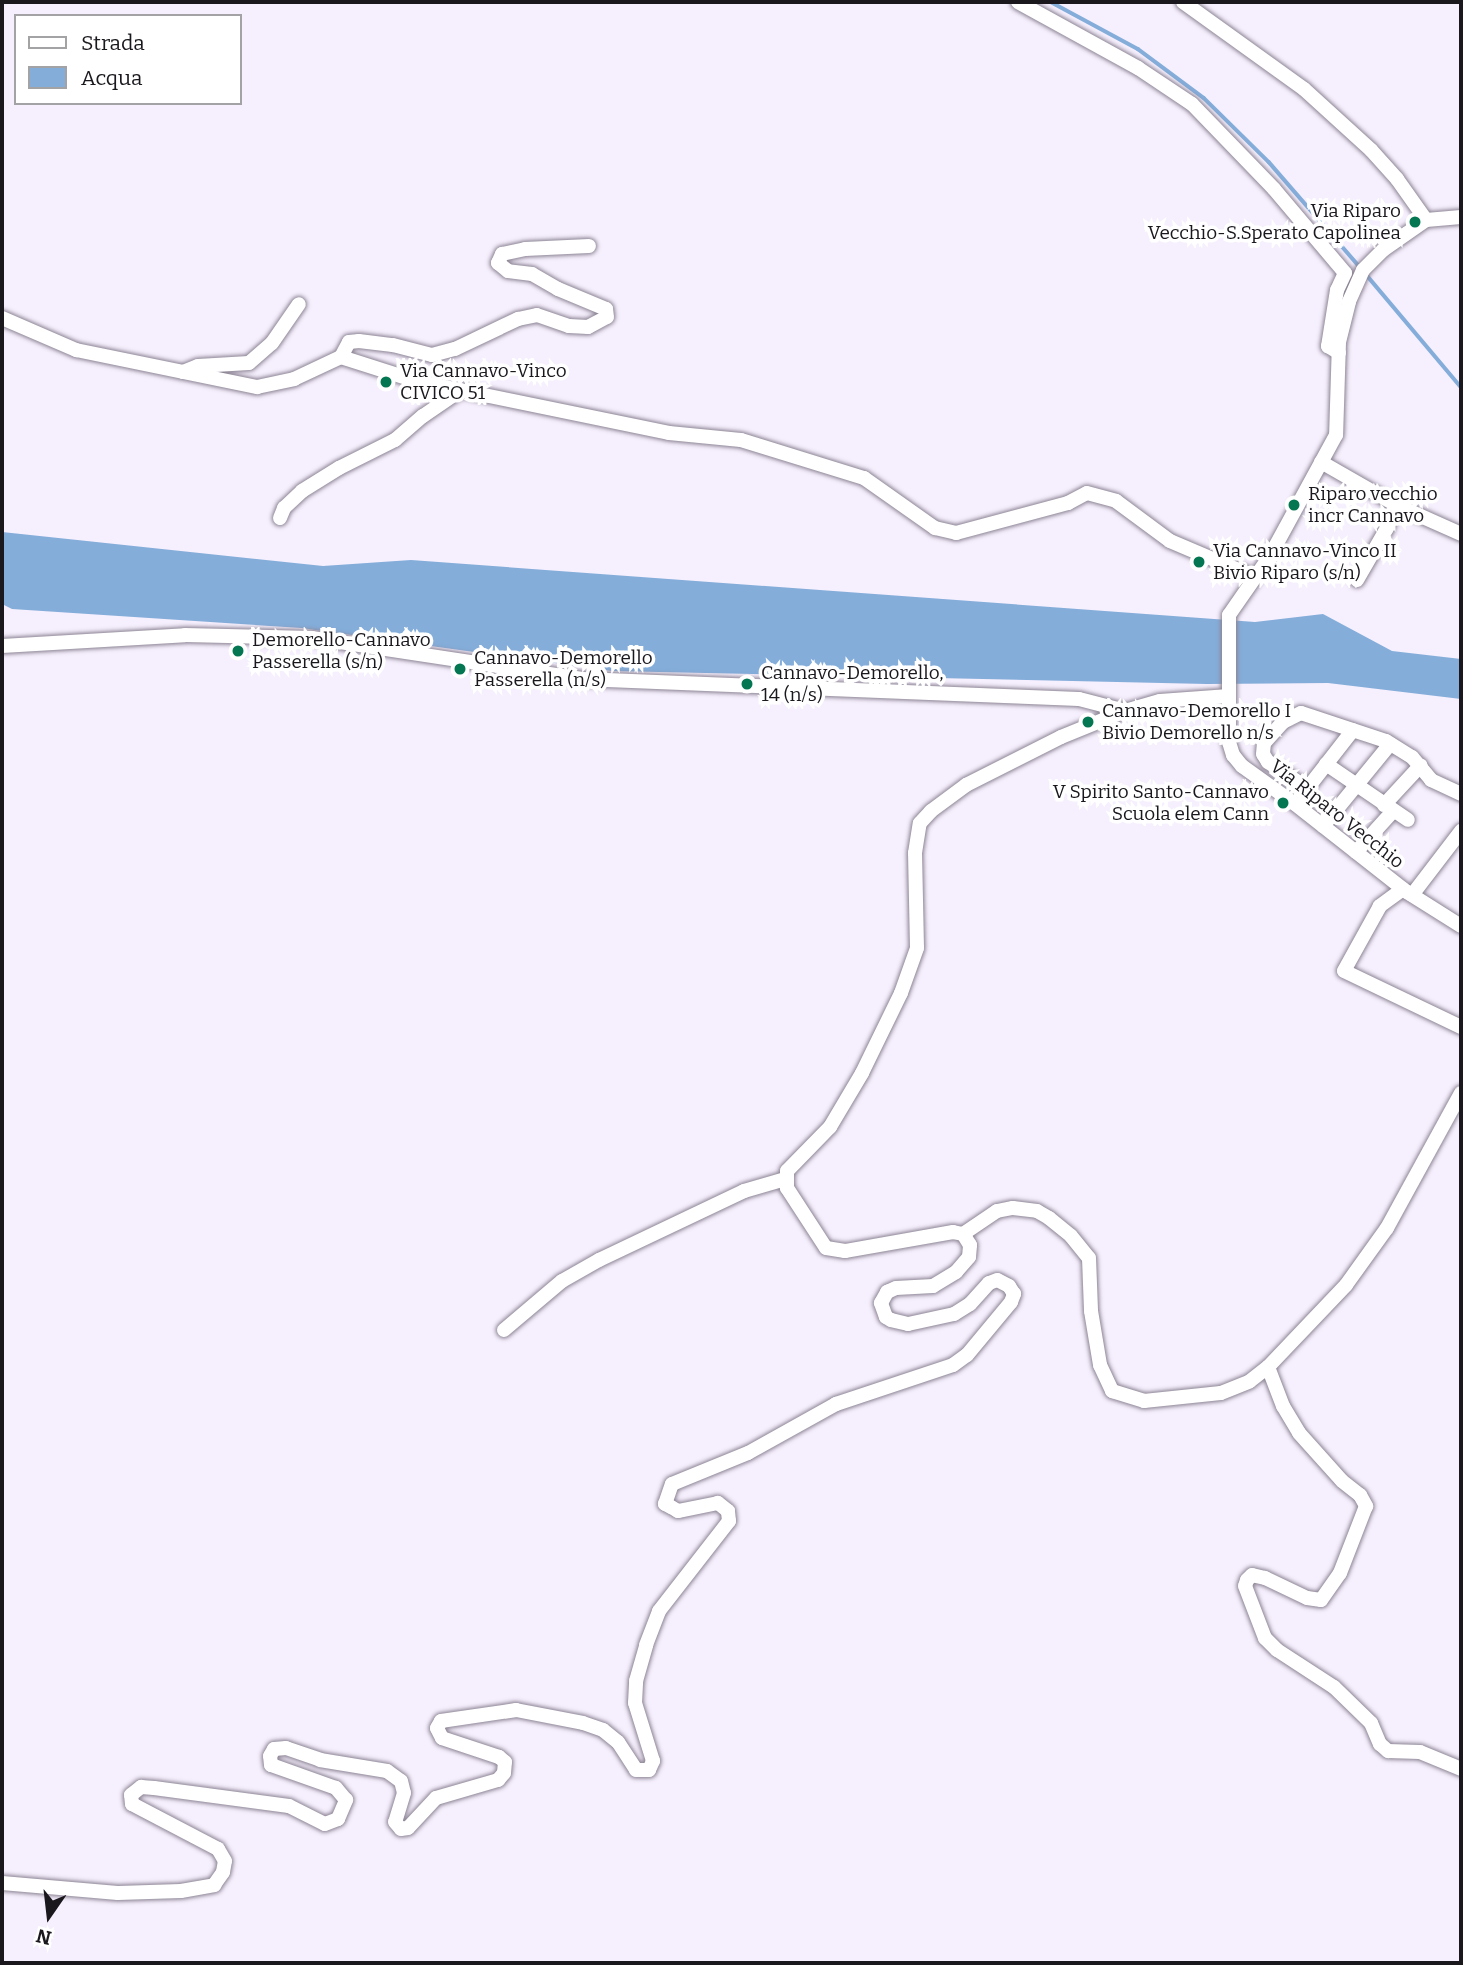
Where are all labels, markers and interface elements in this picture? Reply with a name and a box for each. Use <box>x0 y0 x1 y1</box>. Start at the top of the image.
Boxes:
legend <box>14 14 242 105</box>
text: Strada <box>81 30 145 56</box>
text: Acqua <box>81 65 143 91</box>
place label: Via Riparo Vecchio-S.Sperato Capolinea <box>1148 200 1401 244</box>
marker: Via Riparo Vecchio-S.Sperato Capolinea <box>1407 214 1423 230</box>
place label: Via Cannavo-Vinco CIVICO 51 <box>400 360 567 404</box>
marker: Via Cannavo-Vinco CIVICO 51 <box>378 374 394 390</box>
place label: Riparo vecchio incr Cannavo <box>1308 483 1438 527</box>
marker: Riparo vecchio incr Cannavo <box>1286 497 1302 513</box>
place label: Via Cannavo-Vinco II Bivio Riparo (s/n) <box>1213 540 1397 584</box>
marker: Via Cannavo-Vinco II Bivio Riparo (s/n) <box>1191 554 1207 570</box>
place label: Demorello-Cannavo Passerella (s/n) <box>252 629 431 673</box>
marker: Demorello-Cannavo Passerella (s/n) <box>230 643 246 659</box>
place label: Cannavo-Demorello Passerella (n/s) <box>474 647 653 691</box>
marker: Cannavo-Demorello Passerella (n/s) <box>452 661 468 677</box>
place label: Cannavo-Demorello, 14 (n/s) <box>761 662 944 706</box>
marker: Cannavo-Demorello, 14 (n/s) <box>739 676 755 692</box>
place label: Cannavo-Demorello I Bivio Demorello n/s <box>1102 700 1291 744</box>
marker: Cannavo-Demorello I Bivio Demorello n/s <box>1080 714 1096 730</box>
street label: Via Riparo Vecchio <box>1266 755 1408 873</box>
place label: V Spirito Santo-Cannavo Scuola elem Cann <box>1053 781 1269 825</box>
marker: V Spirito Santo-Cannavo Scuola elem Cann <box>1275 795 1291 811</box>
north arrow <box>14 1881 84 1951</box>
text: N <box>34 1924 54 1950</box>

